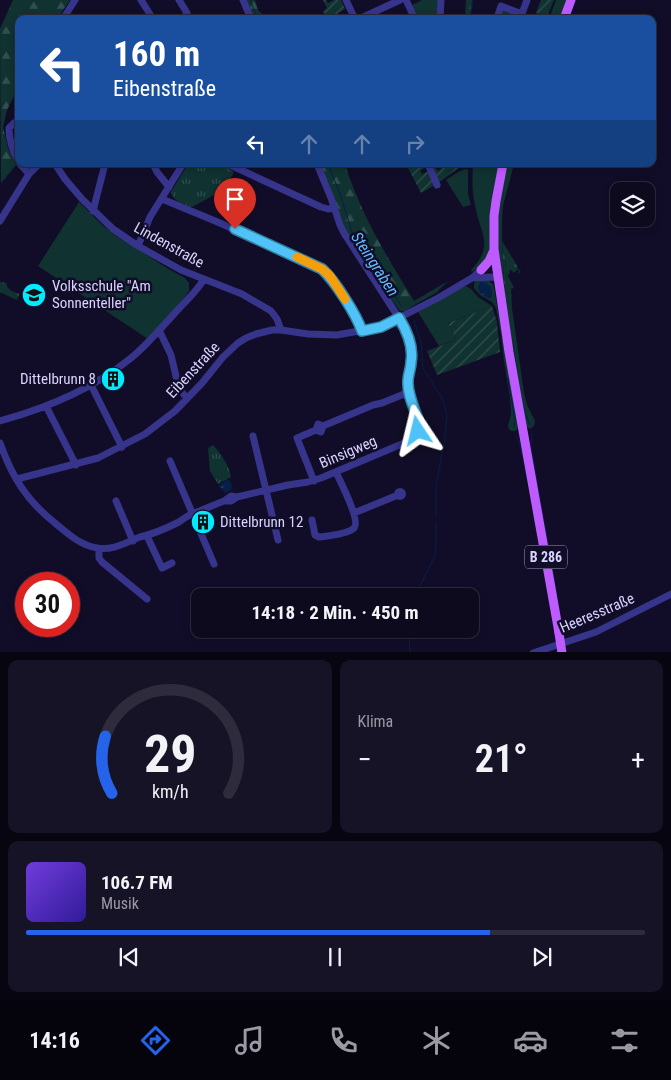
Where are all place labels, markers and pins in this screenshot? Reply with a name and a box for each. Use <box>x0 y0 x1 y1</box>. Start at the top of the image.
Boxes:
pin <box>214 178 256 229</box>
place label: Volksschule "Am Sonnenteller" <box>52 277 151 312</box>
school or university icon: Volksschule "Am Sonnenteller" <box>21 282 47 308</box>
building icon: Dittelbrunn 8 <box>100 366 126 392</box>
place label: Dittelbrunn 8 <box>20 370 96 388</box>
building icon: Dittelbrunn 12 <box>190 509 216 535</box>
place label: Dittelbrunn 12 <box>220 513 303 531</box>

